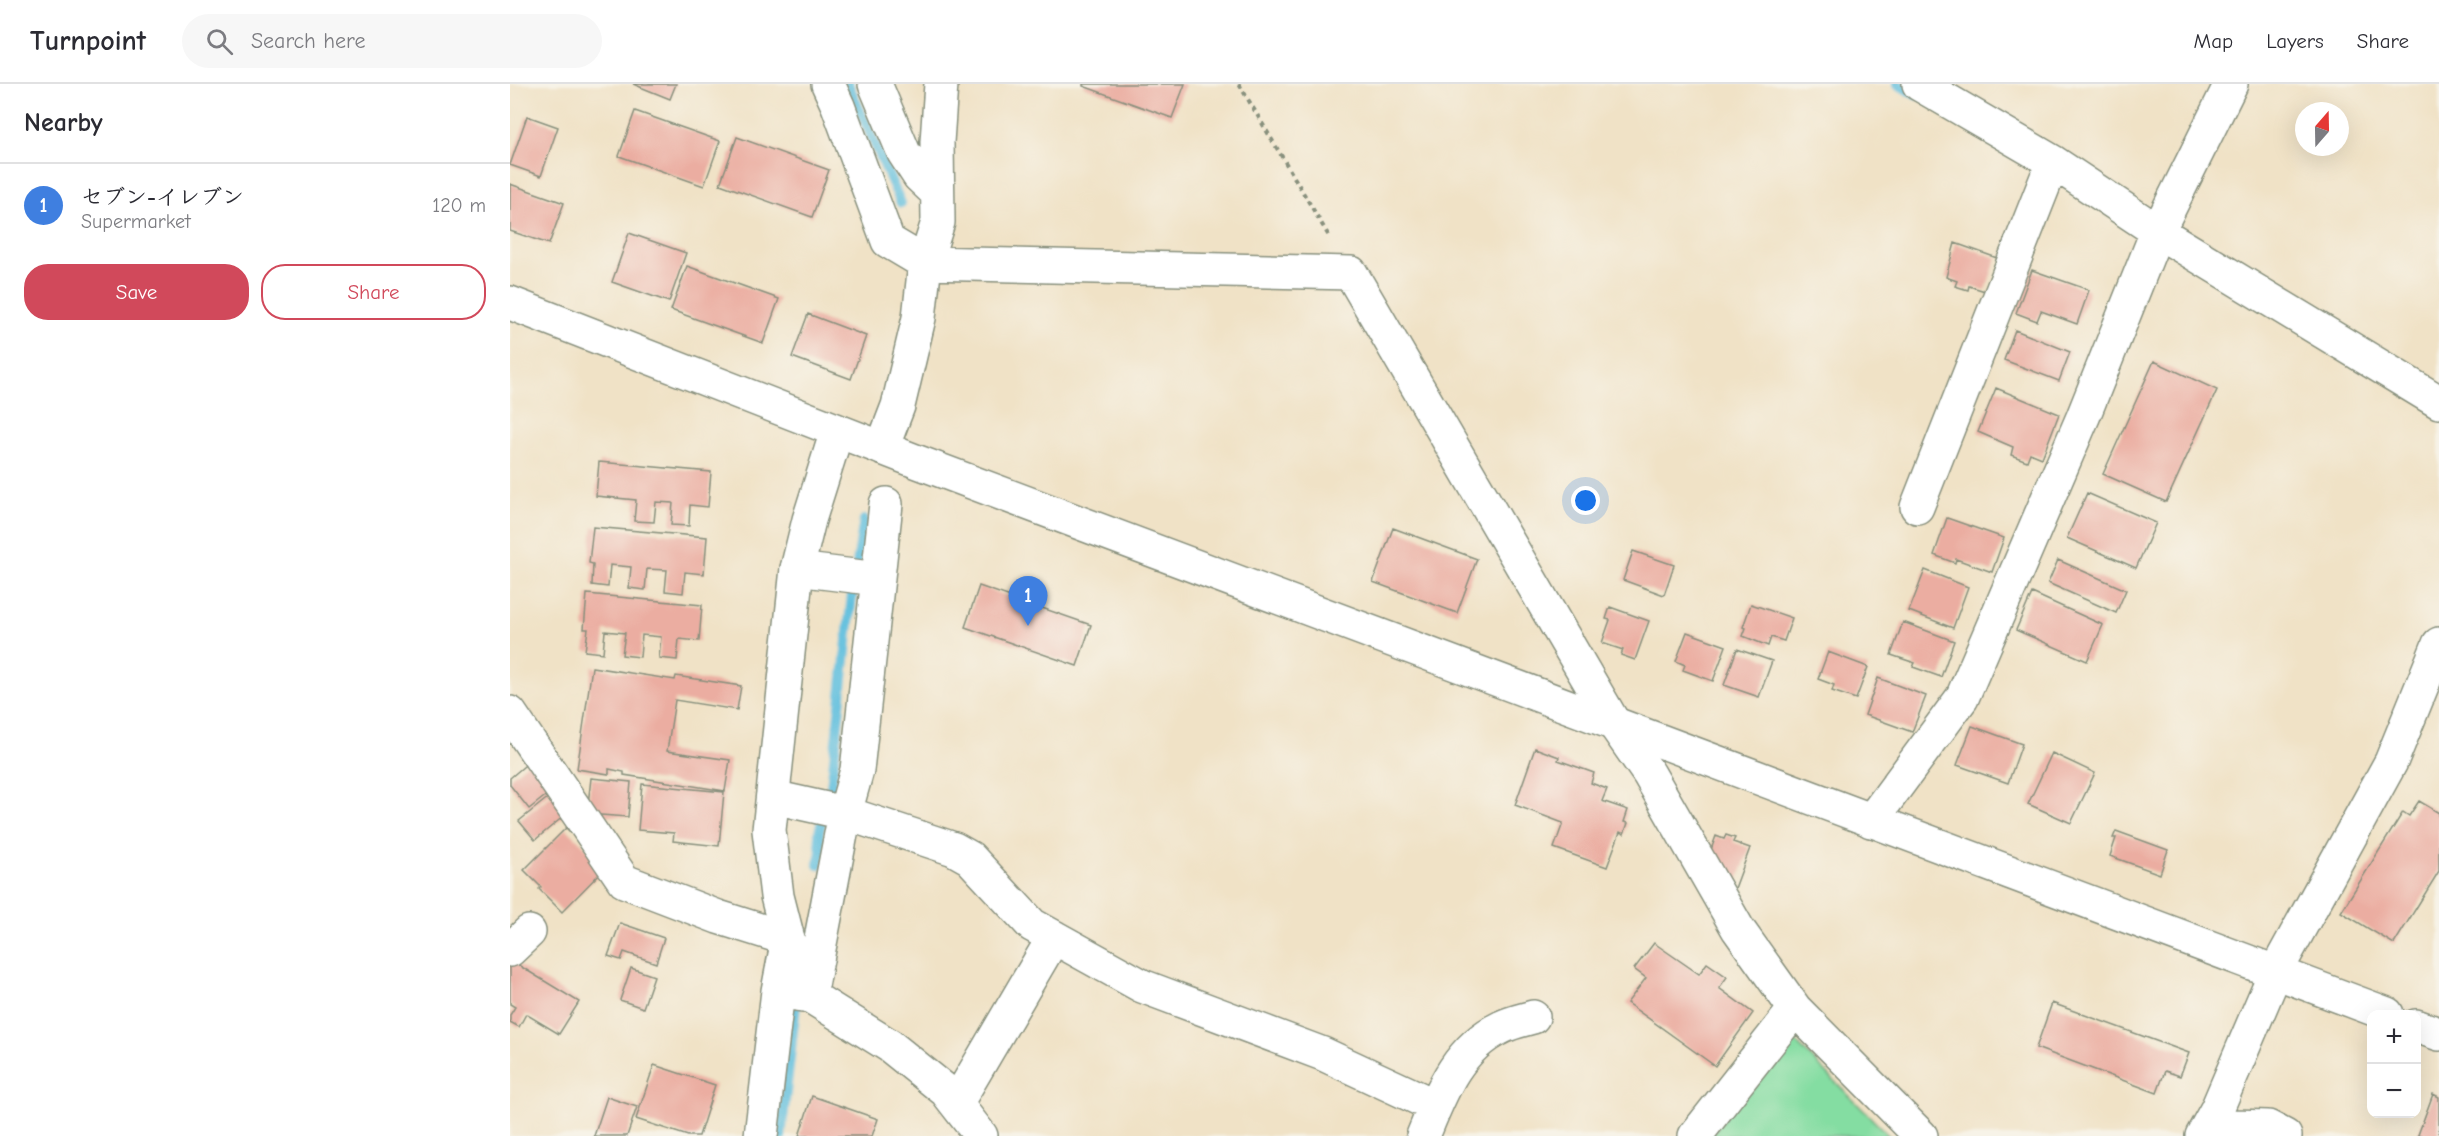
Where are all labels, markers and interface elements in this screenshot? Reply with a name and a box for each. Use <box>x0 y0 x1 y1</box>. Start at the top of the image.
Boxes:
search box <box>182 14 602 68</box>
text: Turnpoint <box>30 25 146 57</box>
icon: search <box>203 25 236 58</box>
text: Search here <box>251 28 365 54</box>
text: Map <box>2194 29 2233 53</box>
text: Layers <box>2266 29 2324 53</box>
text: Share <box>2357 29 2409 53</box>
north arrow <box>2295 102 2349 156</box>
text: Nearby <box>24 108 103 138</box>
text: セブン-イレブン <box>81 184 244 210</box>
text: 1 <box>40 194 47 217</box>
text: 120 m <box>432 194 486 217</box>
text: Supermarket <box>81 210 191 233</box>
button: Save <box>24 264 249 320</box>
button: Share <box>261 264 486 320</box>
your location <box>1571 486 1600 515</box>
pin: 1 <box>1008 576 1048 626</box>
map controls <box>2367 1010 2421 1118</box>
button: + <box>2367 1010 2421 1064</box>
button: − <box>2367 1064 2421 1118</box>

